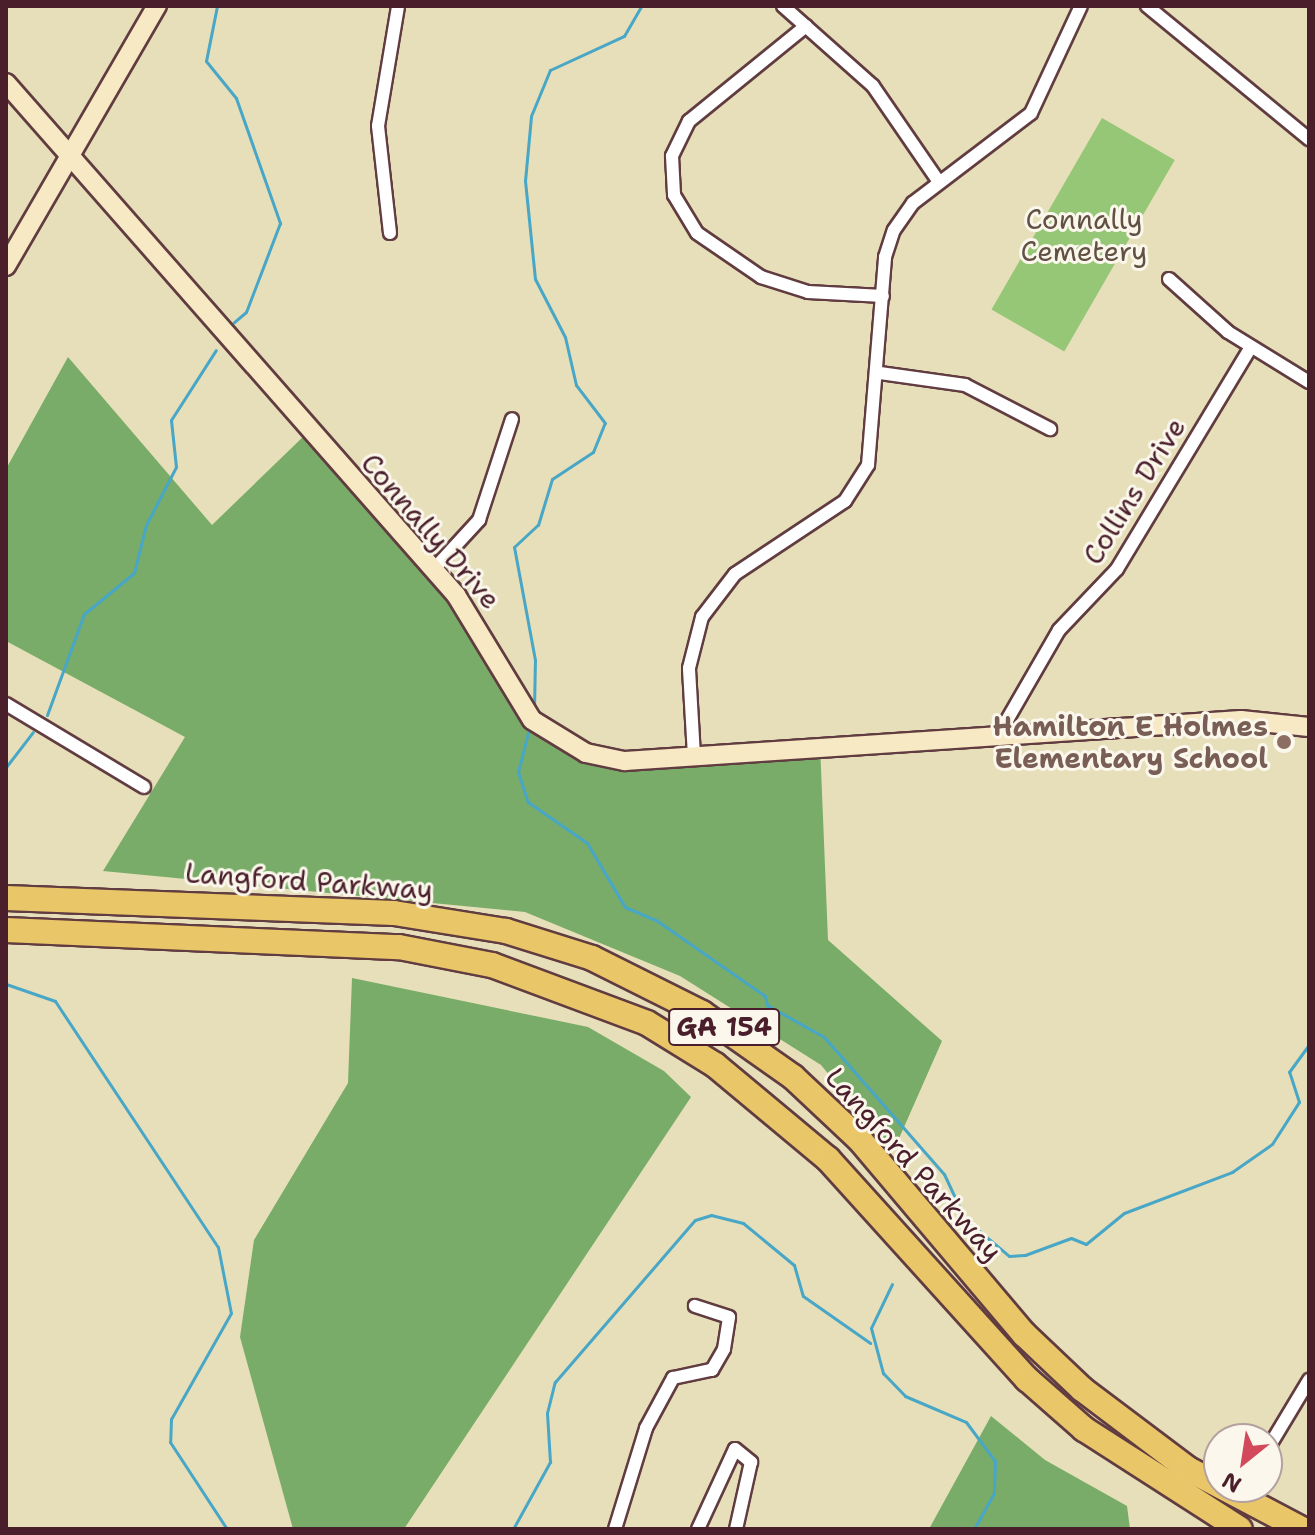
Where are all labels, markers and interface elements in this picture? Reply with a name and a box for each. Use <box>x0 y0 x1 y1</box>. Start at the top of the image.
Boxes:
park label: Connally Cemetery <box>1021 202 1147 268</box>
street label: Collins Drive <box>1076 411 1192 571</box>
street label: Connally Drive <box>354 446 508 616</box>
place label: Hamilton E Holmes Elementary School <box>993 709 1268 775</box>
marker: Hamilton E Holmes Elementary School <box>1275 733 1293 751</box>
street label: Langford Parkway <box>184 856 434 906</box>
road number: GA 154 <box>668 1005 780 1049</box>
street label: Langford Parkway <box>818 1060 1010 1268</box>
north arrow <box>1203 1423 1283 1503</box>
text: N <box>1217 1466 1247 1499</box>

